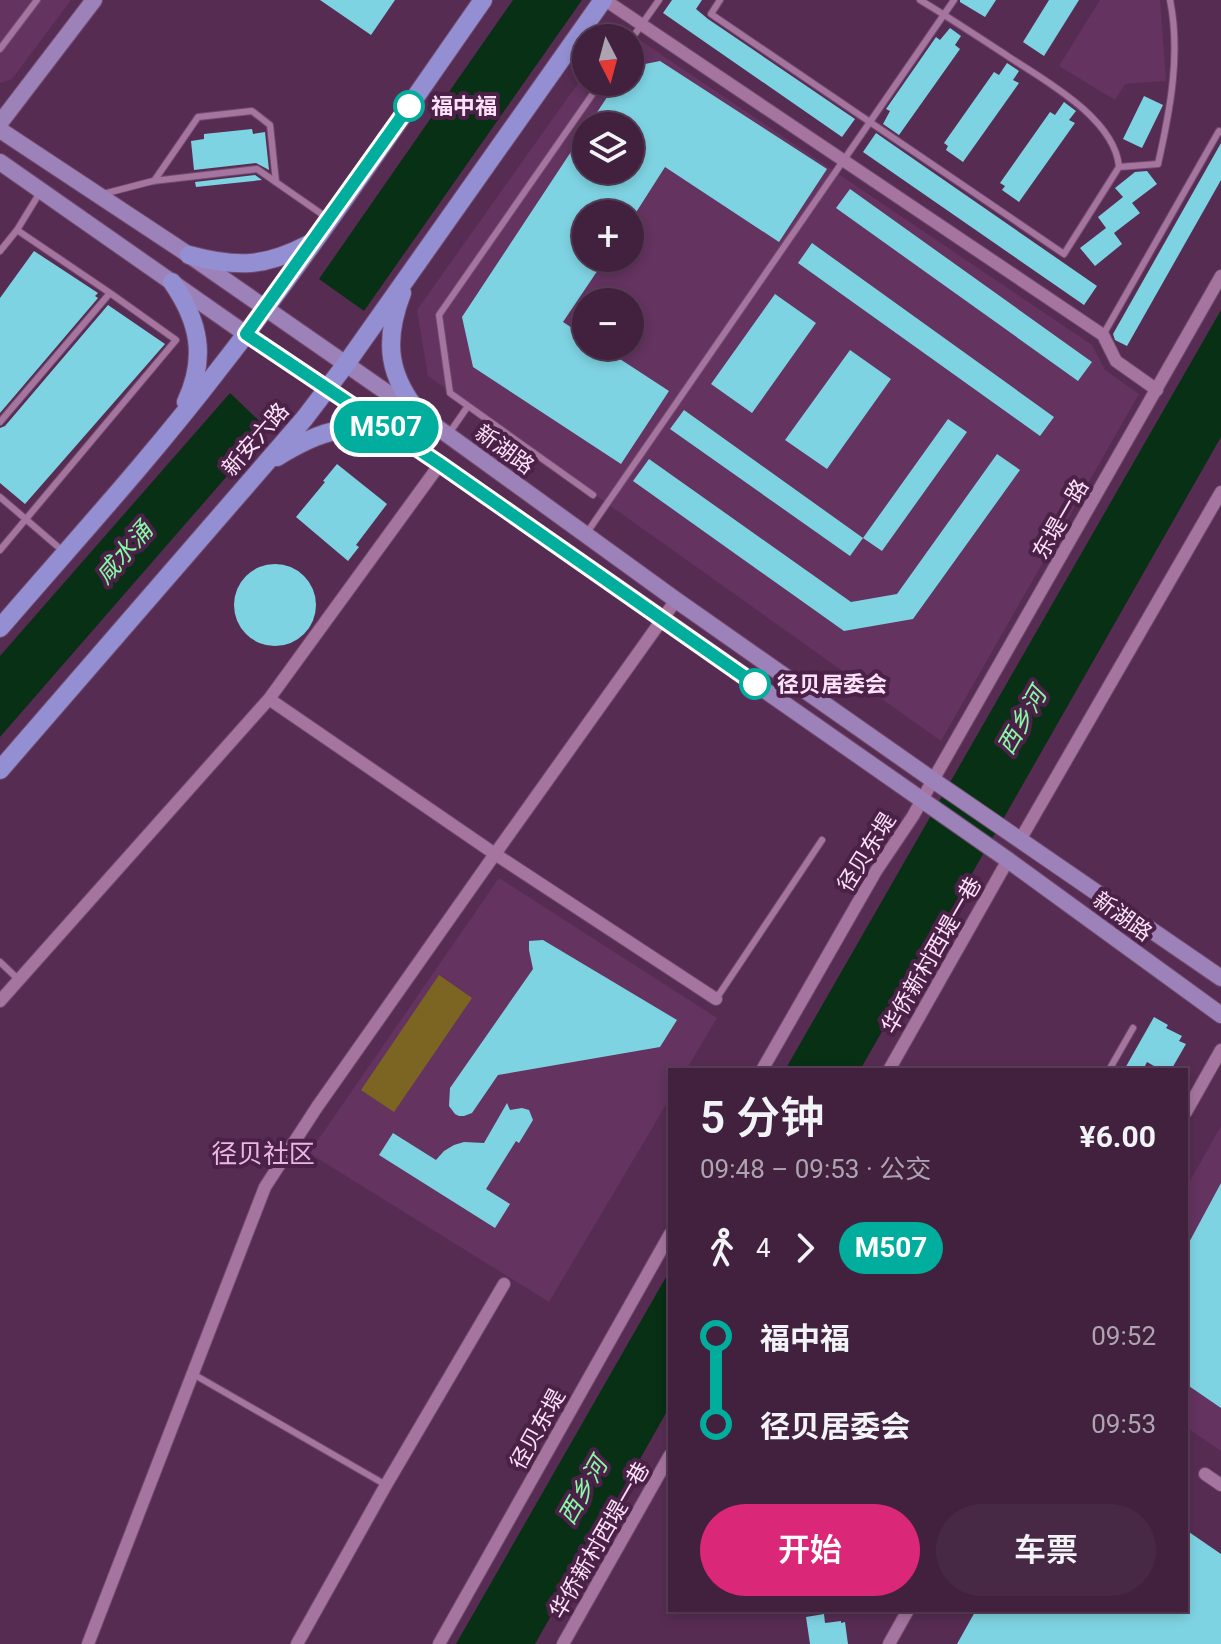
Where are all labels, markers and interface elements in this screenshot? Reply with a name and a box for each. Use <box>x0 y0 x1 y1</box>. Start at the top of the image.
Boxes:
north arrow <box>572 24 644 96</box>
map controls <box>572 24 644 360</box>
marker: 福中福 <box>394 91 424 121</box>
place label: 福中福 <box>431 94 497 119</box>
button: layers <box>572 112 644 184</box>
button: + <box>572 200 644 272</box>
button: − <box>572 288 644 360</box>
street label: 新安六路 <box>217 398 294 481</box>
line badge: M507 <box>330 401 442 453</box>
text: M507 <box>350 410 422 443</box>
street label: 新湖路 <box>471 420 539 479</box>
street label: 东堤一路 <box>1028 475 1093 564</box>
water label: 咸水涌 <box>90 514 160 589</box>
marker: 径贝居委会 <box>740 669 770 699</box>
place label: 径贝居委会 <box>777 672 887 697</box>
water label: 西乡河 <box>992 679 1054 759</box>
street label: 径贝东堤 <box>833 808 900 896</box>
street label: 华侨新村西堤一巷 <box>877 873 986 1038</box>
street label: 新湖路 <box>1089 887 1157 946</box>
text: 5 分钟 <box>700 1092 824 1144</box>
text: ¥6.00 <box>1080 1119 1156 1154</box>
district label: 径贝社区 <box>211 1139 315 1169</box>
text: 09:48 – 09:53 · 公交 <box>700 1154 931 1184</box>
icon: walk <box>700 1226 744 1270</box>
icon: forward <box>783 1226 827 1270</box>
text: M507 <box>855 1231 927 1264</box>
text: 4 <box>756 1233 771 1263</box>
text: 福中福 <box>760 1321 850 1356</box>
text: 09:52 <box>1091 1321 1156 1351</box>
street label: 径贝东堤 <box>505 1385 570 1474</box>
text: 径贝居委会 <box>760 1409 910 1444</box>
text: 09:53 <box>1091 1409 1156 1439</box>
water label: 西乡河 <box>553 1449 615 1529</box>
street label: 华侨新村西堤一巷 <box>545 1458 654 1623</box>
button: 开始 <box>700 1504 920 1596</box>
button: 车票 <box>936 1504 1156 1596</box>

